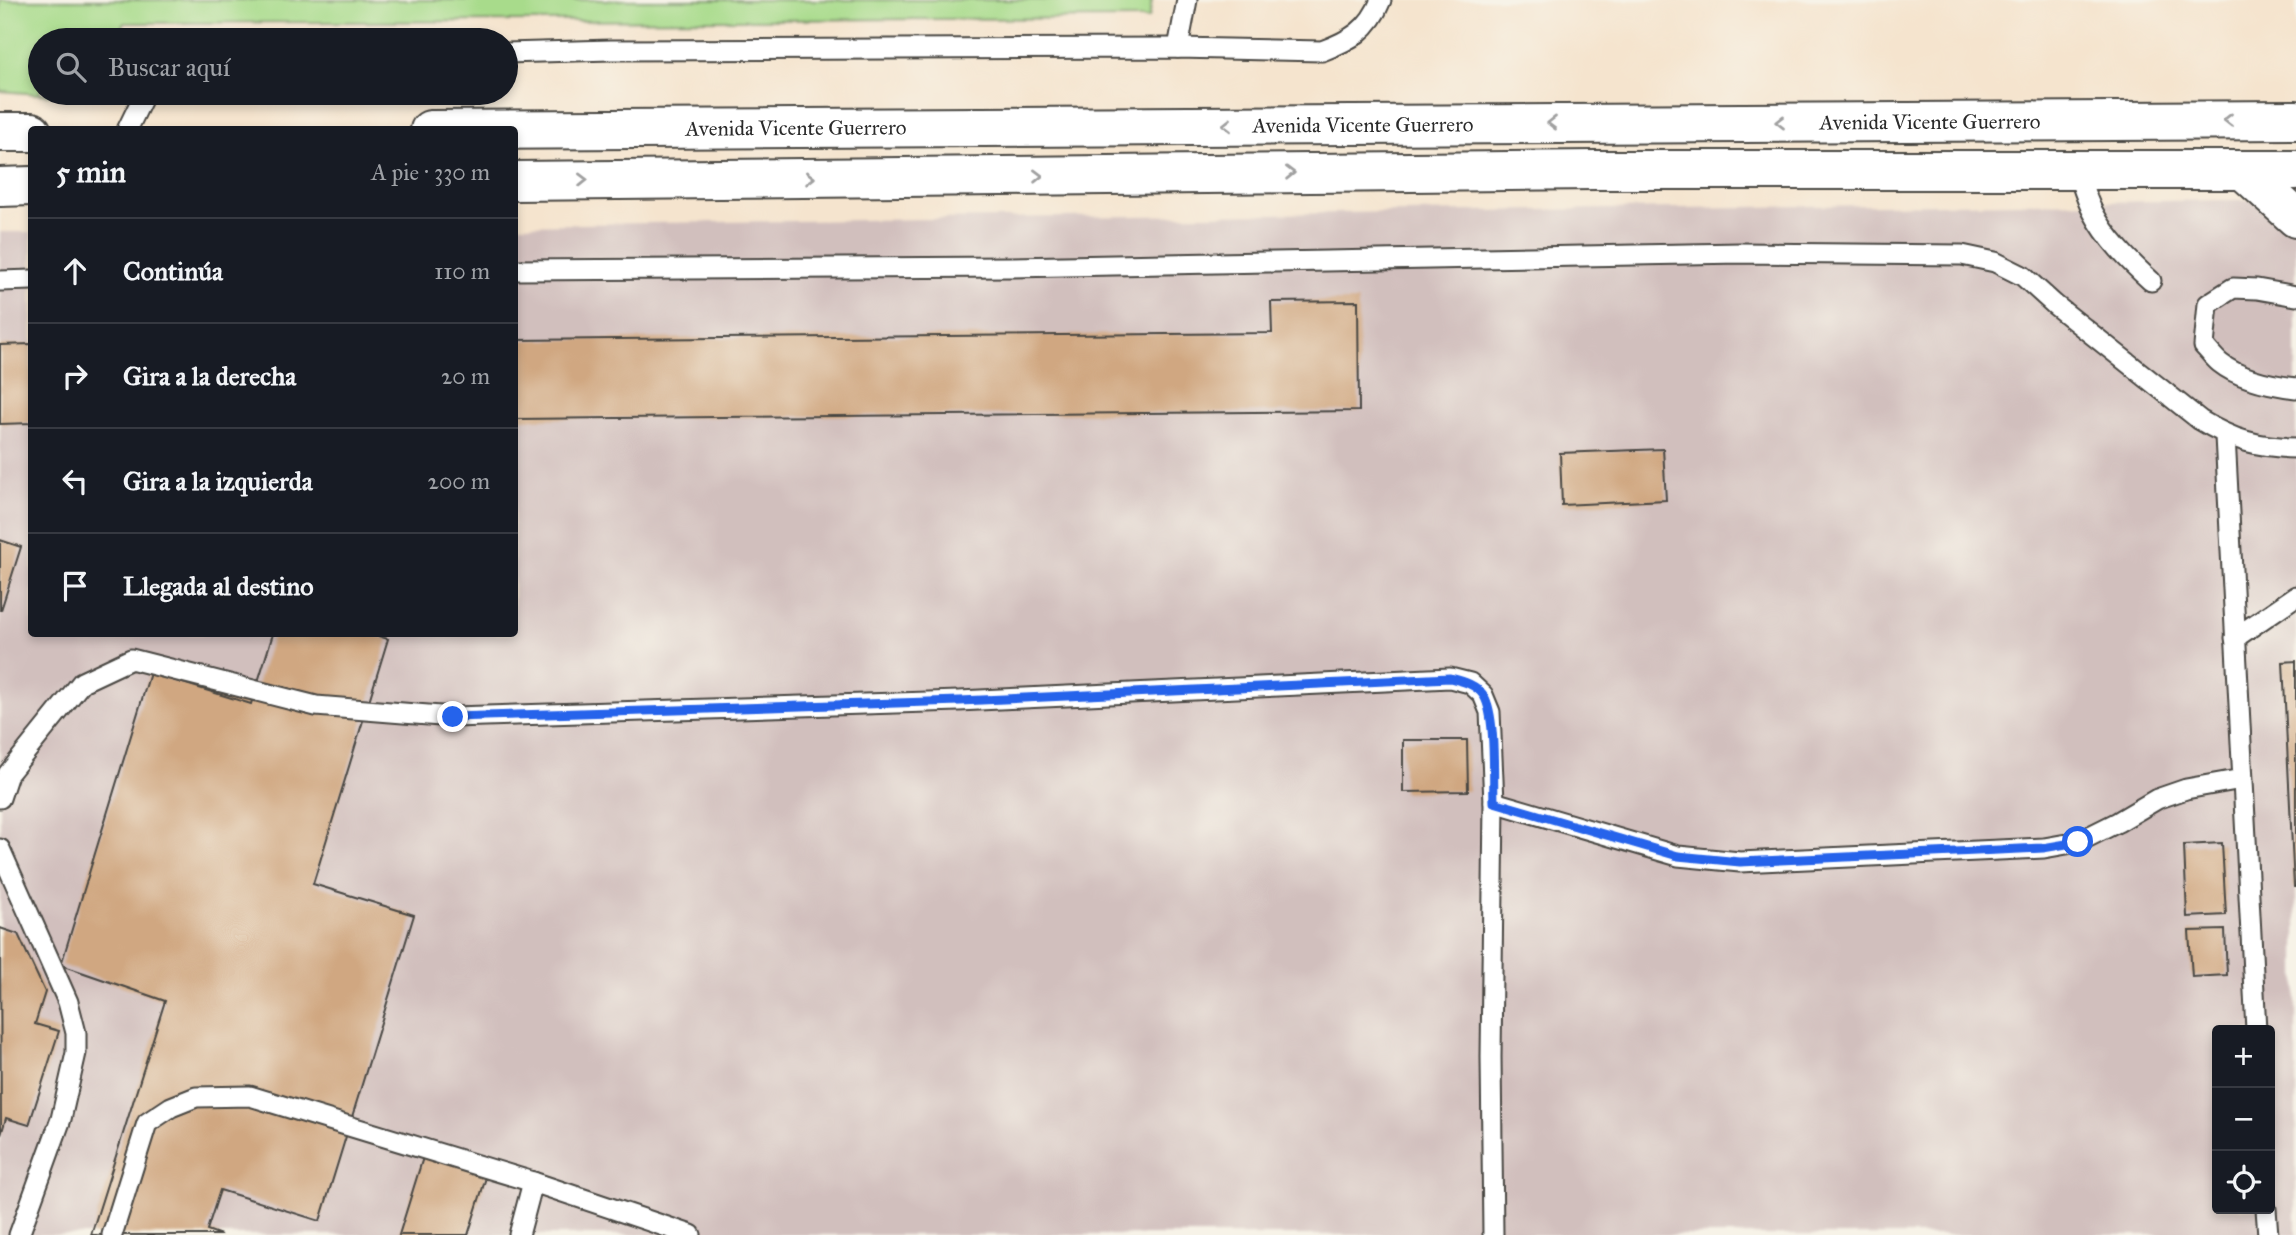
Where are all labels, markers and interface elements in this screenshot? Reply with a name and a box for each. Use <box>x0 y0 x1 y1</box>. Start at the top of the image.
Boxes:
search box <box>28 28 518 105</box>
icon: search <box>52 48 90 86</box>
text: Buscar aquí <box>108 51 230 83</box>
street label: Avenida Vicente Guerrero <box>1818 108 2041 136</box>
street label: Avenida Vicente Guerrero <box>1251 111 1474 139</box>
one-way arrow <box>2222 112 2233 128</box>
street label: Avenida Vicente Guerrero <box>684 114 907 142</box>
one-way arrow <box>1774 114 1785 130</box>
one-way arrow <box>1547 115 1557 131</box>
one-way arrow <box>1221 117 1232 133</box>
text: 5 min <box>56 154 126 190</box>
text: A pie · 330 m <box>371 158 490 186</box>
one-way arrow <box>1285 165 1295 181</box>
one-way arrow <box>1032 168 1043 183</box>
one-way arrow <box>805 170 816 186</box>
one-way arrow <box>577 173 588 188</box>
icon: ahead <box>56 252 94 290</box>
text: Continúa <box>123 255 223 287</box>
text: 110 m <box>434 257 490 285</box>
icon: right <box>56 357 94 395</box>
text: Gira a la derecha <box>123 360 296 392</box>
text: 20 m <box>441 362 490 390</box>
icon: left <box>56 462 94 500</box>
text: Gira a la izquierda <box>123 465 313 497</box>
text: 200 m <box>428 467 490 495</box>
icon: arrive <box>56 567 94 605</box>
text: Llegada al destino <box>123 570 314 602</box>
route end <box>437 701 468 732</box>
route start <box>2062 826 2093 857</box>
map controls <box>2212 1025 2275 1214</box>
button: + <box>2212 1025 2275 1088</box>
button: − <box>2212 1088 2275 1151</box>
button: locate <box>2212 1151 2275 1214</box>

